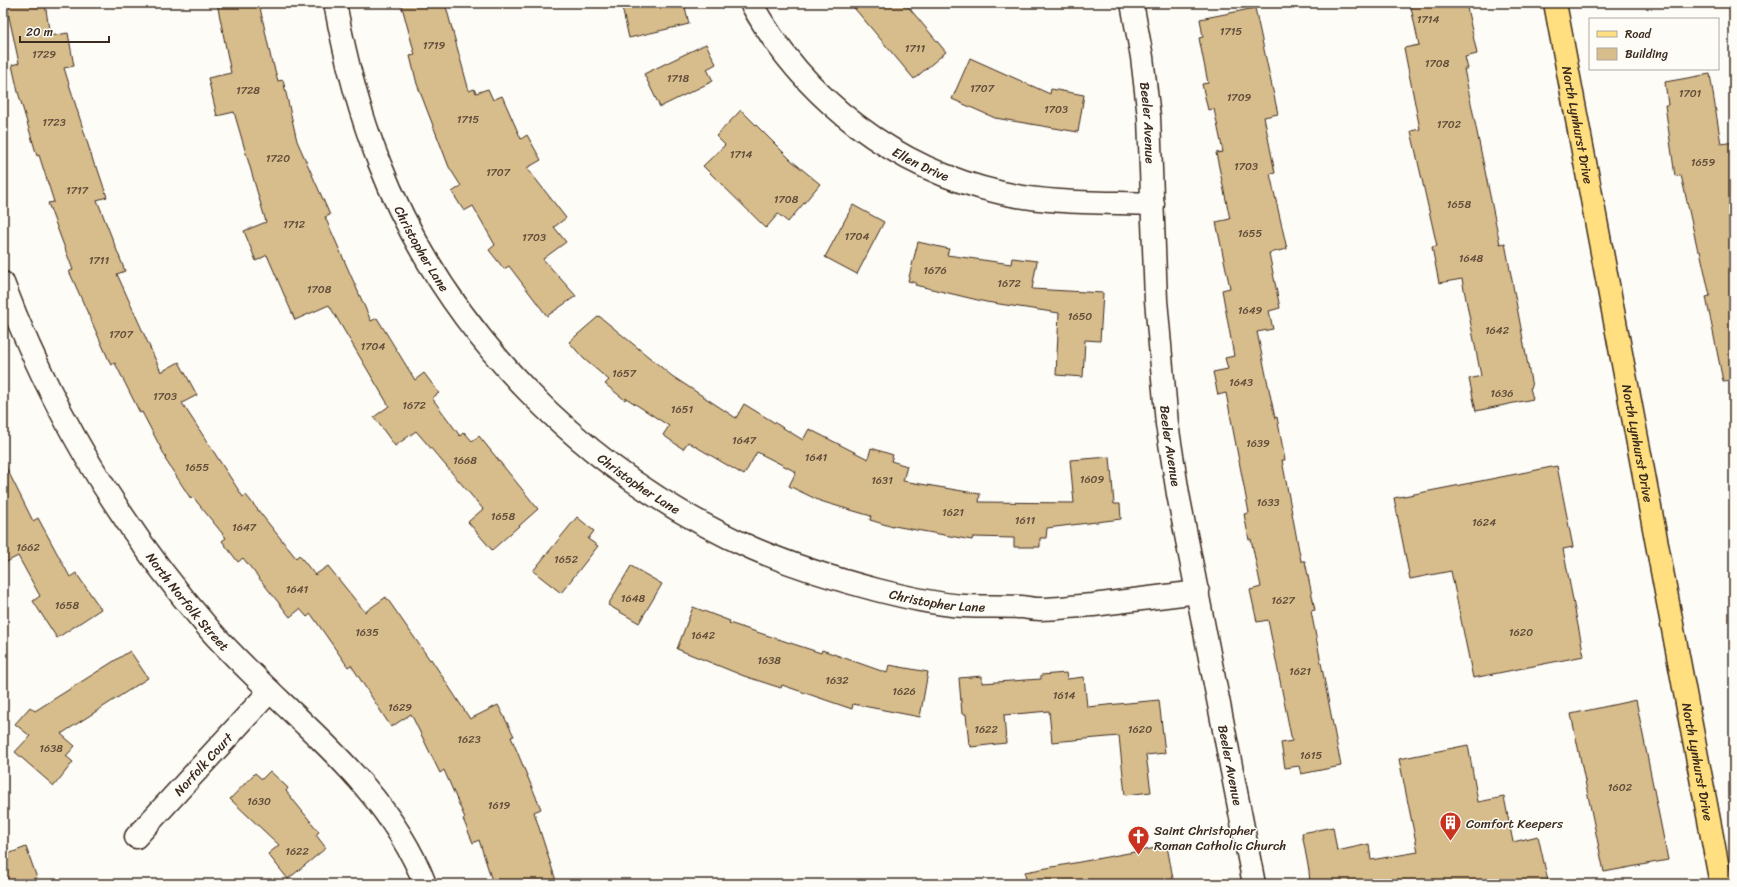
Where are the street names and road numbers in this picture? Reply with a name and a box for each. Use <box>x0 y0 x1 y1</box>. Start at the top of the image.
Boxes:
street label: North Lynhurst Drive <box>1556 64 1600 186</box>
street label: Beeler Avenue <box>1133 81 1162 164</box>
street label: Ellen Drive <box>888 140 953 187</box>
street label: Christopher Lane <box>388 201 456 297</box>
street label: North Lynhurst Drive <box>1616 382 1660 505</box>
street label: Beeler Avenue <box>1154 404 1188 488</box>
street label: Christopher Lane <box>592 447 685 520</box>
street label: North Norfolk Street <box>140 547 235 657</box>
street label: Christopher Lane <box>887 582 986 618</box>
street label: North Lynhurst Drive <box>1676 701 1720 823</box>
street label: Beeler Avenue <box>1212 723 1250 807</box>
street label: Norfolk Court <box>168 726 239 801</box>

